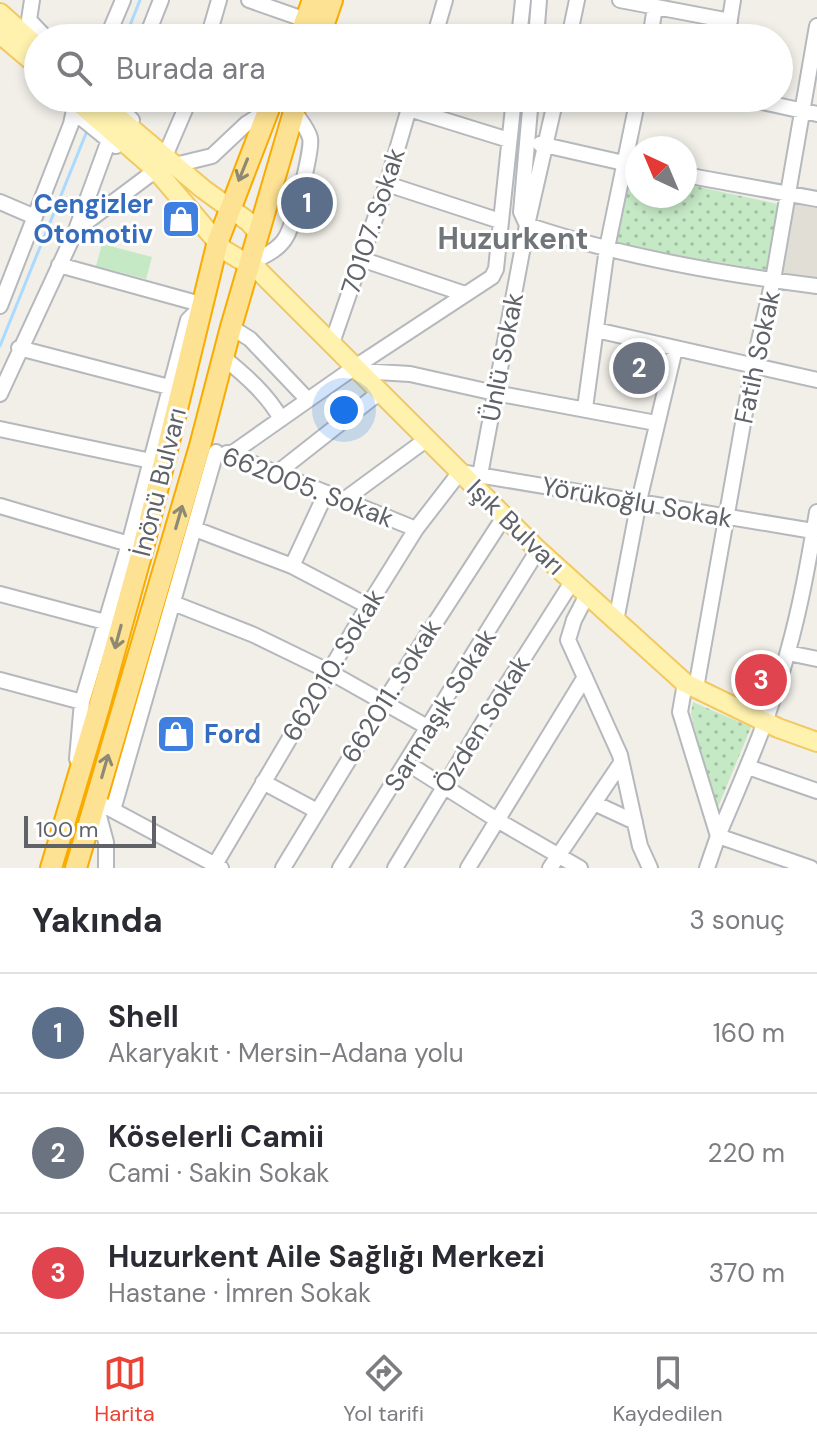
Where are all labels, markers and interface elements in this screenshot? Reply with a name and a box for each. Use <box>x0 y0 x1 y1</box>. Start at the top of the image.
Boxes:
search box <box>24 24 793 112</box>
icon: search <box>52 46 96 90</box>
text: Burada ara <box>116 49 266 88</box>
north arrow <box>625 136 697 208</box>
street label: 70107. Sokak <box>333 143 413 299</box>
one-way arrow <box>235 157 250 182</box>
pin: 1 <box>281 173 333 233</box>
place label: Cengizler Otomotiv <box>33 187 153 251</box>
shop icon: Cengizler Otomotiv <box>160 198 202 240</box>
district label: Huzurkent <box>438 219 589 258</box>
street label: Fatih Sokak <box>726 287 788 427</box>
street label: Ünlü Sokak <box>473 290 531 424</box>
pin: 2 <box>613 338 665 398</box>
your location <box>324 390 364 430</box>
street label: İnönü Bulvarı <box>124 404 194 560</box>
street label: 662005. Sokak <box>217 439 399 535</box>
street label: Yörükoğlu Sokak <box>539 469 735 535</box>
street label: Işık Bulvarı <box>460 472 572 582</box>
one-way arrow <box>173 505 187 530</box>
street label: 662010. Sokak <box>274 582 392 748</box>
street label: 662011. Sokak <box>333 613 449 769</box>
street label: Sarmaşık Sokak <box>376 622 504 798</box>
one-way arrow <box>109 624 124 650</box>
street label: Özden Sokak <box>426 649 538 799</box>
pin: 3 <box>735 650 787 710</box>
shop icon: Ford <box>155 713 197 755</box>
place label: Ford <box>204 717 261 751</box>
one-way arrow <box>98 754 113 780</box>
scale bar <box>24 812 156 848</box>
text: 100 m <box>36 815 98 844</box>
text: Yakında <box>32 898 163 943</box>
text: 3 sonuç <box>690 903 785 937</box>
text: Shell <box>108 997 179 1036</box>
text: 1 <box>53 1016 63 1050</box>
text: 160 m <box>713 1016 785 1050</box>
text: Akaryakıt · Mersin-Adana yolu <box>108 1036 464 1070</box>
text: Köselerli Camii <box>108 1117 324 1156</box>
text: 2 <box>50 1136 66 1170</box>
text: 220 m <box>707 1136 785 1170</box>
text: Cami · Sakin Sokak <box>108 1156 329 1190</box>
text: Huzurkent Aile Sağlığı Merkezi <box>108 1237 545 1276</box>
text: 3 <box>50 1256 66 1290</box>
text: 370 m <box>709 1256 785 1290</box>
text: Hastane · İmren Sokak <box>108 1276 371 1310</box>
tab: Harita <box>94 1351 155 1428</box>
tab: Yol tarifi <box>343 1351 424 1428</box>
tab: Kaydedilen <box>612 1351 723 1428</box>

